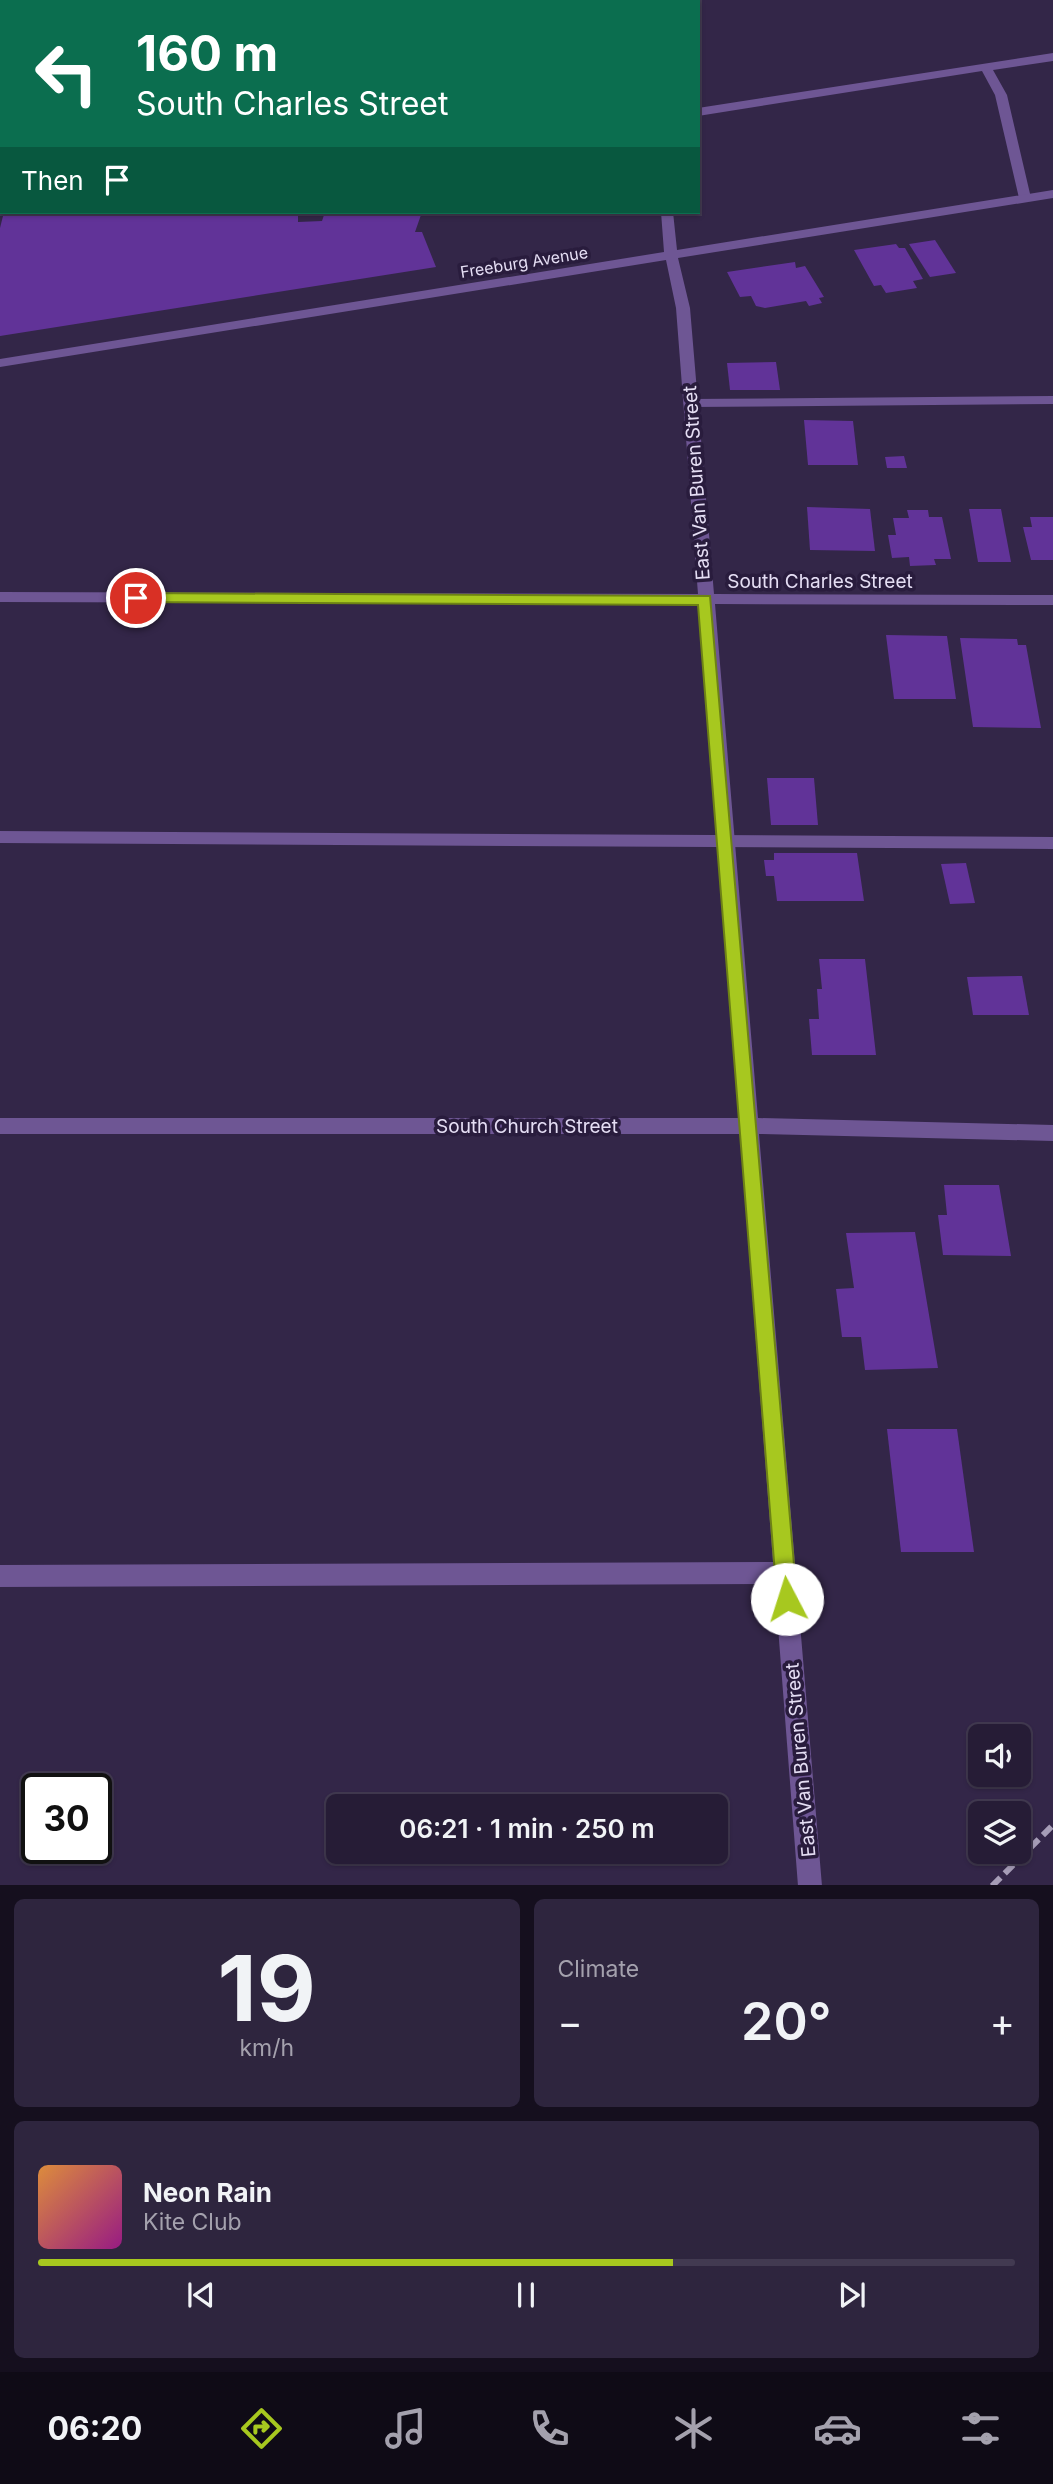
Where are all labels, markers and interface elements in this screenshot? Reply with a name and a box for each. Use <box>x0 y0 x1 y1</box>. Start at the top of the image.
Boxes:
text: 160 m <box>136 24 278 83</box>
icon: left <box>21 28 112 119</box>
text: South Charles Street <box>136 84 448 123</box>
icon: arrive <box>98 161 136 199</box>
text: Then <box>21 165 84 196</box>
street label: Freeburg Avenue <box>459 242 589 282</box>
street label: East Van Buren Street <box>678 385 715 581</box>
pin <box>106 568 166 628</box>
street label: South Charles Street <box>727 570 913 593</box>
icon: arrive <box>117 579 155 617</box>
street label: South Church Street <box>436 1115 618 1138</box>
position arrow <box>750 1562 824 1636</box>
street label: East Van Buren Street <box>781 1662 820 1858</box>
map controls <box>968 1724 1031 1864</box>
button: sound <box>968 1724 1031 1787</box>
speed limit sign: 30 <box>21 1773 112 1864</box>
button: layers <box>968 1801 1031 1864</box>
text: 06:21 · 1 min · 250 m <box>399 1813 655 1844</box>
text: 19 <box>218 1933 316 2043</box>
text: Climate <box>558 1955 639 1983</box>
text: 20° <box>741 1990 832 2053</box>
text: − <box>558 1999 583 2045</box>
text: + <box>990 1999 1015 2045</box>
text: km/h <box>239 2034 294 2062</box>
text: Neon Rain <box>143 2177 272 2208</box>
text: Kite Club <box>143 2208 242 2236</box>
icon: previous <box>182 2276 220 2314</box>
icon: pause <box>507 2276 545 2314</box>
icon: next <box>833 2276 871 2314</box>
icon: directions <box>237 2404 286 2453</box>
icon: music <box>381 2404 430 2453</box>
icon: phone <box>525 2404 574 2453</box>
icon: climate <box>669 2404 718 2453</box>
icon: car <box>813 2404 862 2453</box>
icon: filters <box>956 2404 1005 2453</box>
text: 06:20 <box>47 2409 142 2448</box>

